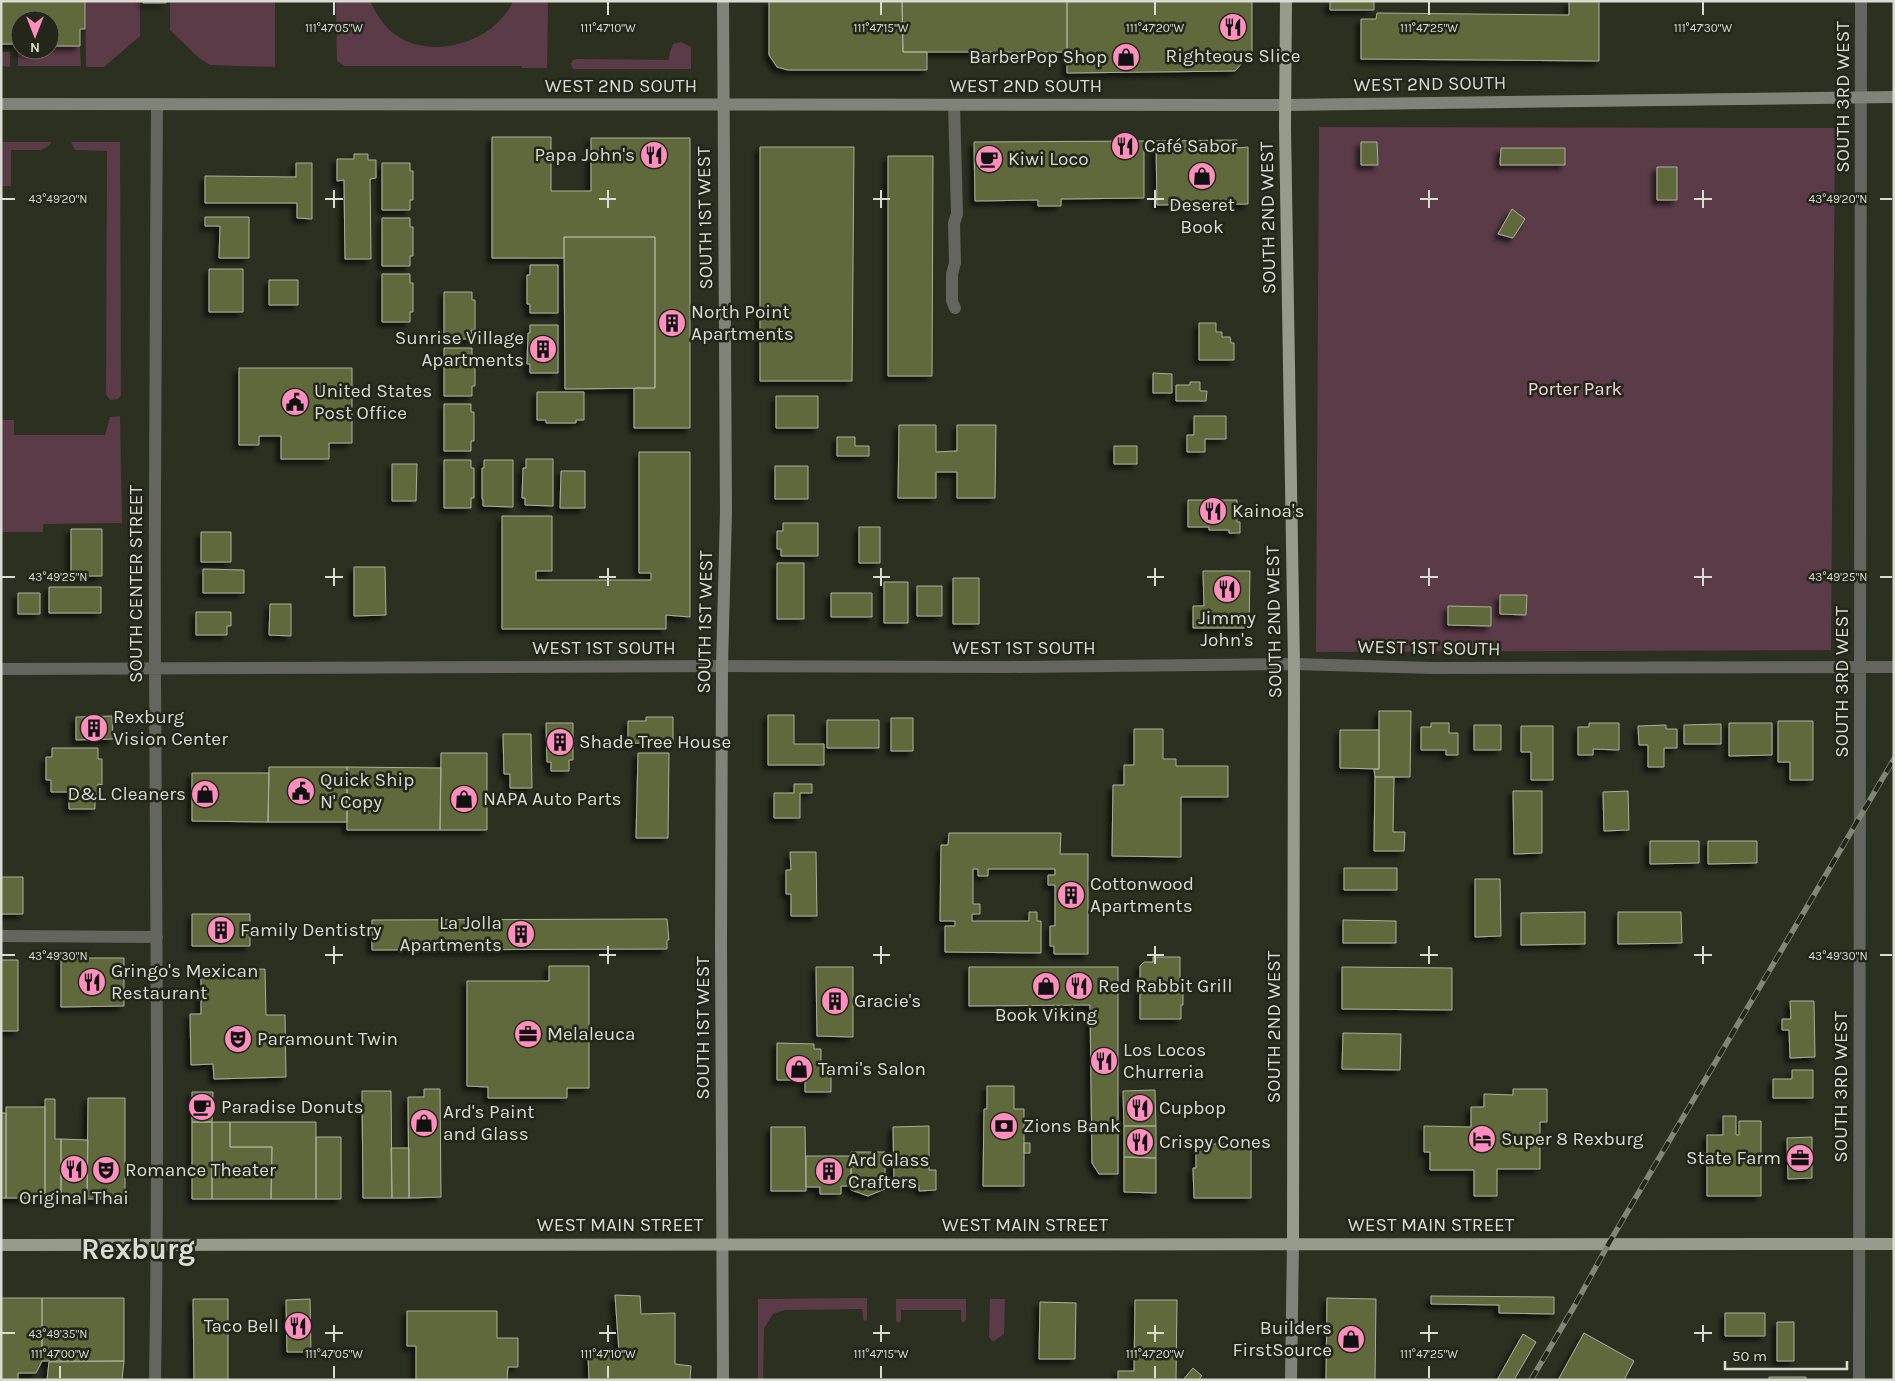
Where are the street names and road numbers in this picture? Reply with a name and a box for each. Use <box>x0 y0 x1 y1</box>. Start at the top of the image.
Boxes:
street label: SOUTH 3RD WEST <box>1832 21 1854 173</box>
street label: WEST 2ND SOUTH <box>1354 72 1506 96</box>
street label: WEST 2ND SOUTH <box>545 75 697 97</box>
street label: WEST 2ND SOUTH <box>950 75 1102 97</box>
street label: SOUTH 2ND WEST <box>1256 141 1280 294</box>
street label: SOUTH 1ST WEST <box>693 146 717 290</box>
street label: SOUTH CENTER STREET <box>125 484 147 683</box>
street label: SOUTH 2ND WEST <box>1262 545 1286 698</box>
street label: SOUTH 1ST WEST <box>693 550 717 694</box>
street label: SOUTH 3RD WEST <box>1831 606 1853 758</box>
street label: WEST 1ST SOUTH <box>1357 636 1501 660</box>
street label: WEST 1ST SOUTH <box>532 637 676 659</box>
street label: WEST 1ST SOUTH <box>952 637 1096 659</box>
street label: SOUTH 2ND WEST <box>1263 950 1285 1103</box>
street label: SOUTH 1ST WEST <box>692 956 714 1100</box>
street label: SOUTH 3RD WEST <box>1830 1011 1852 1163</box>
street label: WEST MAIN STREET <box>537 1214 704 1236</box>
street label: WEST MAIN STREET <box>942 1214 1109 1236</box>
street label: WEST MAIN STREET <box>1348 1214 1515 1236</box>

